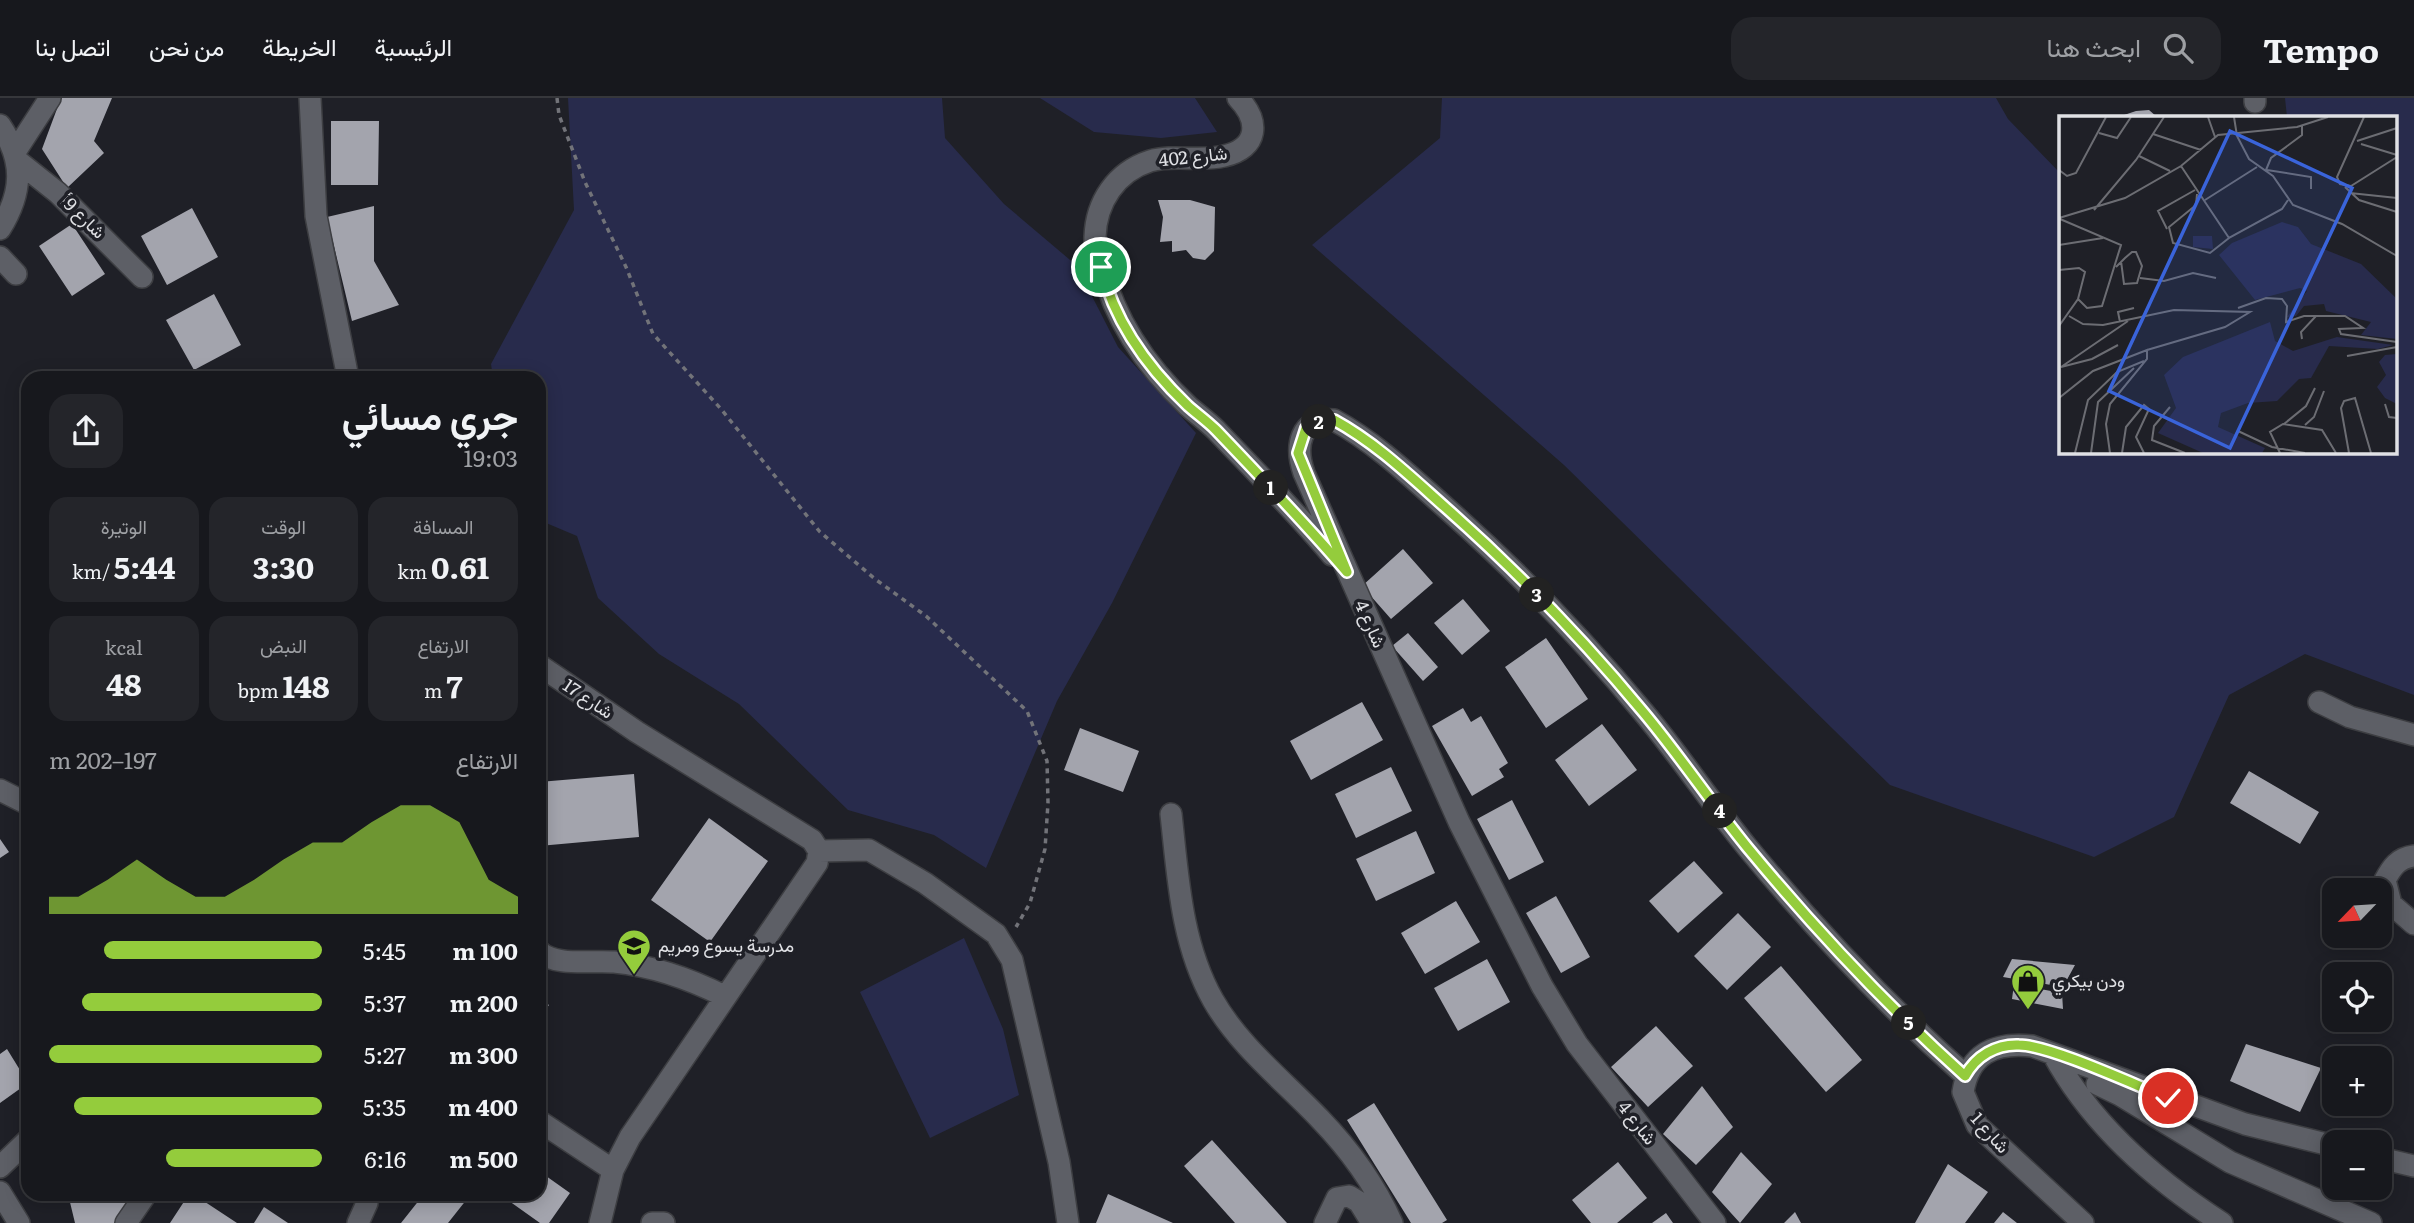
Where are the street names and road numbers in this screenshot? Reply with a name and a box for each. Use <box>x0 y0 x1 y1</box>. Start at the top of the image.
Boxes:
street label: شارع 402 <box>1157 138 1229 173</box>
street label: شارع 9أ <box>55 188 113 244</box>
street label: شارع 4 <box>1349 595 1394 652</box>
street label: شارع 17 <box>558 671 619 725</box>
street label: شارع 4 <box>1612 1094 1664 1150</box>
street label: شارع 1 <box>1965 1105 2017 1159</box>

